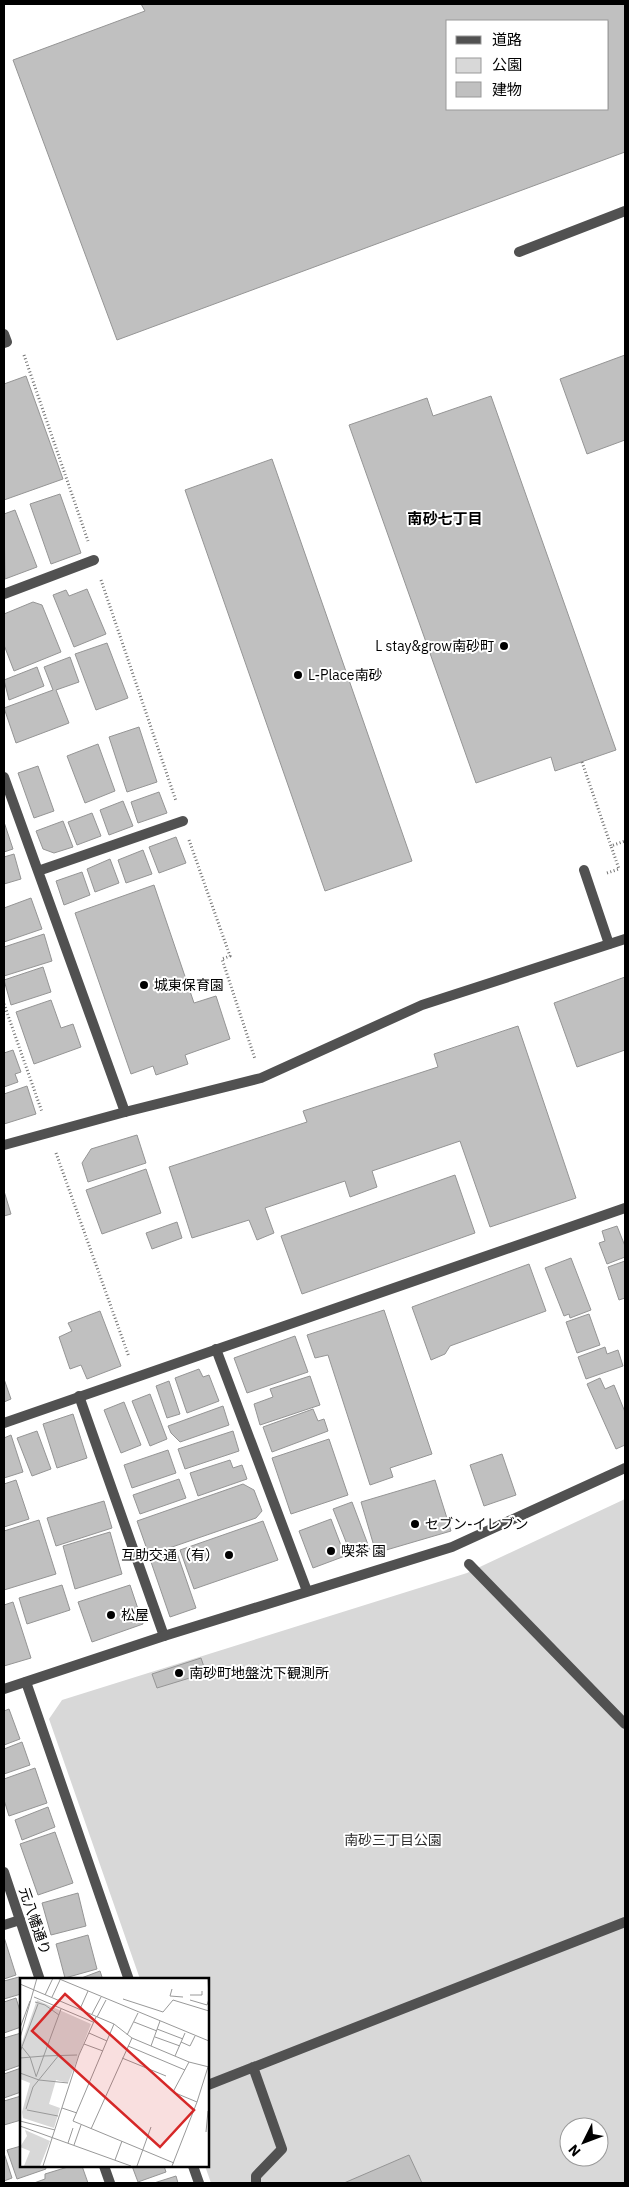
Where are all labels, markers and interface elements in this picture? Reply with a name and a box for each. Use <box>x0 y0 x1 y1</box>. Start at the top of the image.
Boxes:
legend <box>446 20 609 110</box>
text: 道路 <box>492 30 522 49</box>
text: 公園 <box>492 55 522 74</box>
text: 建物 <box>492 80 522 99</box>
district label: 南砂七丁目 <box>407 509 483 528</box>
place label: L stay&grow南砂町 <box>375 637 494 655</box>
marker: L stay&grow南砂町 <box>498 640 510 652</box>
place label: L-Place南砂 <box>308 666 382 684</box>
marker: L-Place南砂 <box>292 669 304 681</box>
place label: 城東保育園 <box>154 976 224 994</box>
marker: 城東保育園 <box>138 979 150 991</box>
place label: セブン-イレブン <box>425 1515 529 1533</box>
marker: セブン-イレブン <box>409 1518 421 1530</box>
place label: 喫茶 園 <box>341 1542 386 1560</box>
marker: 喫茶 園 <box>325 1545 337 1557</box>
place label: 互助交通（有） <box>121 1546 219 1564</box>
marker: 互助交通（有） <box>223 1549 235 1561</box>
place label: 松屋 <box>121 1606 149 1624</box>
marker: 松屋 <box>105 1609 117 1621</box>
place label: 南砂町地盤沈下観測所 <box>189 1664 329 1682</box>
marker: 南砂町地盤沈下観測所 <box>173 1667 185 1679</box>
park label: 南砂三丁目公園 <box>344 1831 442 1849</box>
street label: 元八幡通り <box>15 1885 55 1957</box>
inset map <box>20 1978 209 2167</box>
north arrow <box>559 2117 609 2167</box>
text: N <box>564 2141 584 2160</box>

